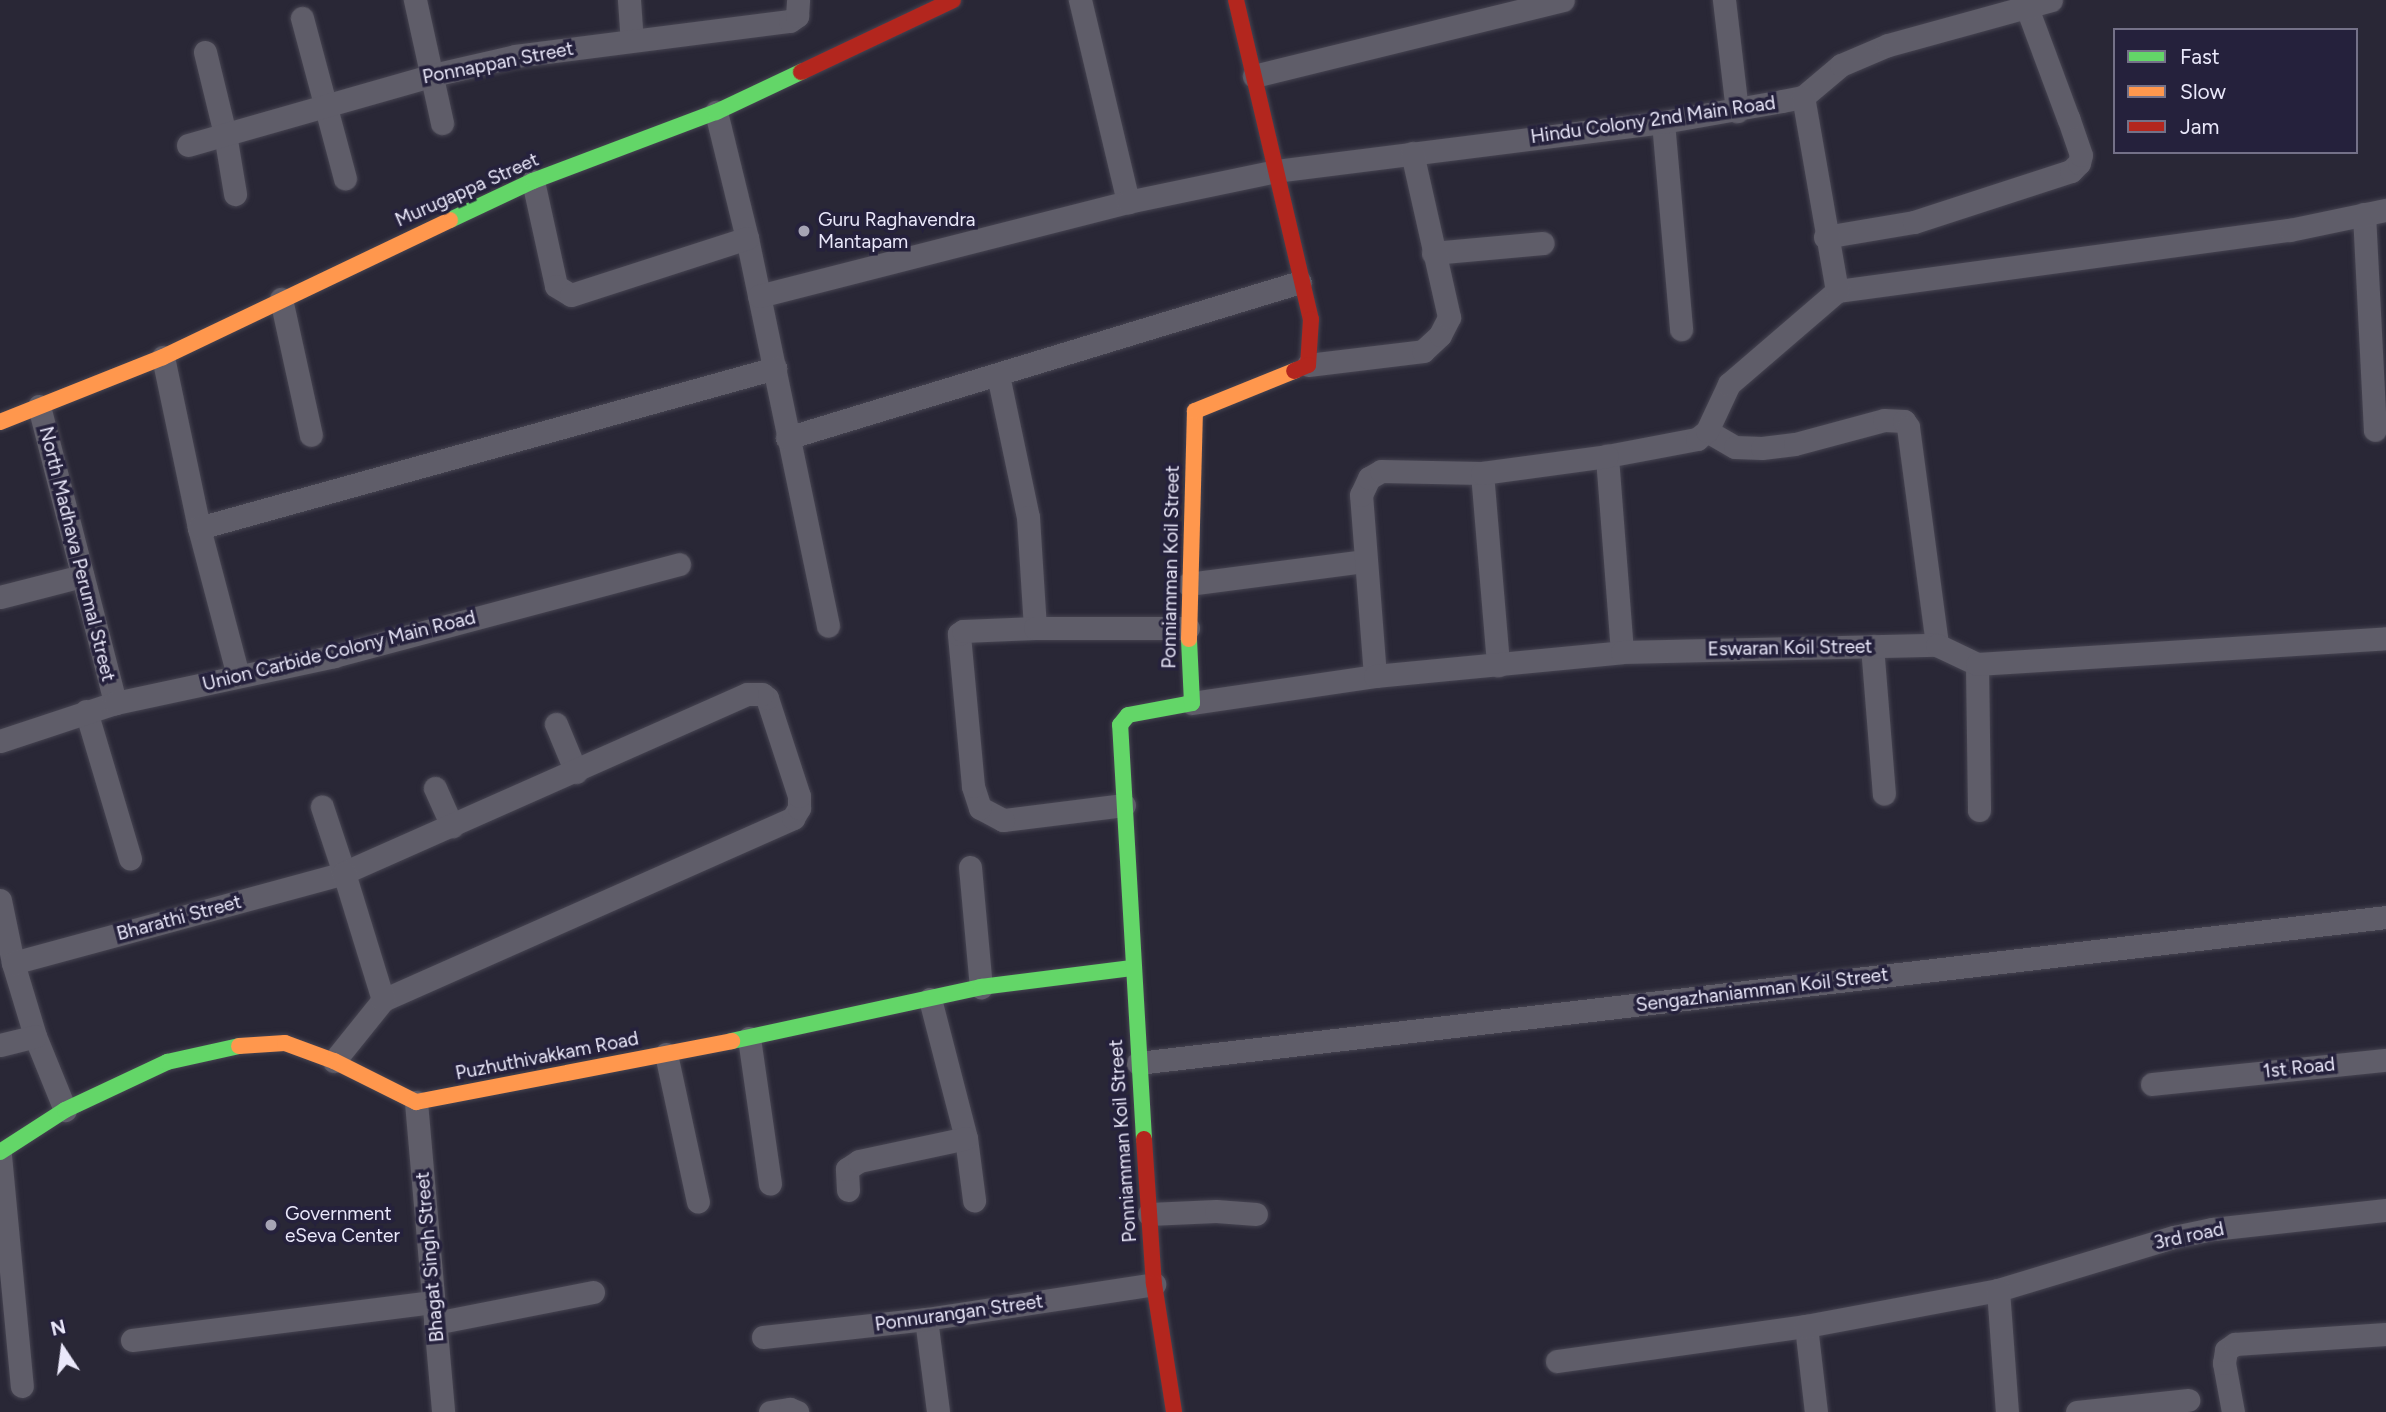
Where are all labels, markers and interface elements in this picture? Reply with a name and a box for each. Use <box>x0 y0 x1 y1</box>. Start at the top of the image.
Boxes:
legend <box>2113 28 2358 154</box>
street label: Ponnappan Street <box>421 37 575 89</box>
text: Fast <box>2180 44 2220 69</box>
text: Slow <box>2180 79 2226 104</box>
street label: Hindu Colony 2nd Main Road <box>1529 92 1777 148</box>
text: Jam <box>2180 114 2219 139</box>
street label: Murugappa Street <box>392 148 542 232</box>
place label: Guru Raghavendra Mantapam <box>818 209 976 253</box>
marker: Guru Raghavendra Mantapam <box>796 223 812 239</box>
street label: North Madhava Perumal Street <box>34 424 120 684</box>
street label: Ponniamman Koil Street <box>1158 465 1184 669</box>
street label: Union Carbide Colony Main Road <box>200 606 478 696</box>
street label: Eswaran Koil Street <box>1707 635 1873 661</box>
street label: Bharathi Street <box>114 890 244 946</box>
street label: Sengazhaniamman Koil Street <box>1635 963 1889 1017</box>
street label: Puzhuthivakkam Road <box>453 1027 641 1085</box>
street label: Ponniamman Koil Street <box>1105 1039 1141 1243</box>
street label: 1st Road <box>2262 1053 2336 1083</box>
street label: Bhagat Singh Street <box>411 1171 449 1343</box>
place label: Government eSeva Center <box>285 1203 400 1247</box>
marker: Government eSeva Center <box>263 1217 279 1233</box>
street label: 3rd road <box>2152 1217 2226 1255</box>
street label: Ponnurangan Street <box>873 1290 1045 1336</box>
north arrow <box>28 1314 98 1384</box>
text: N <box>48 1315 68 1341</box>

